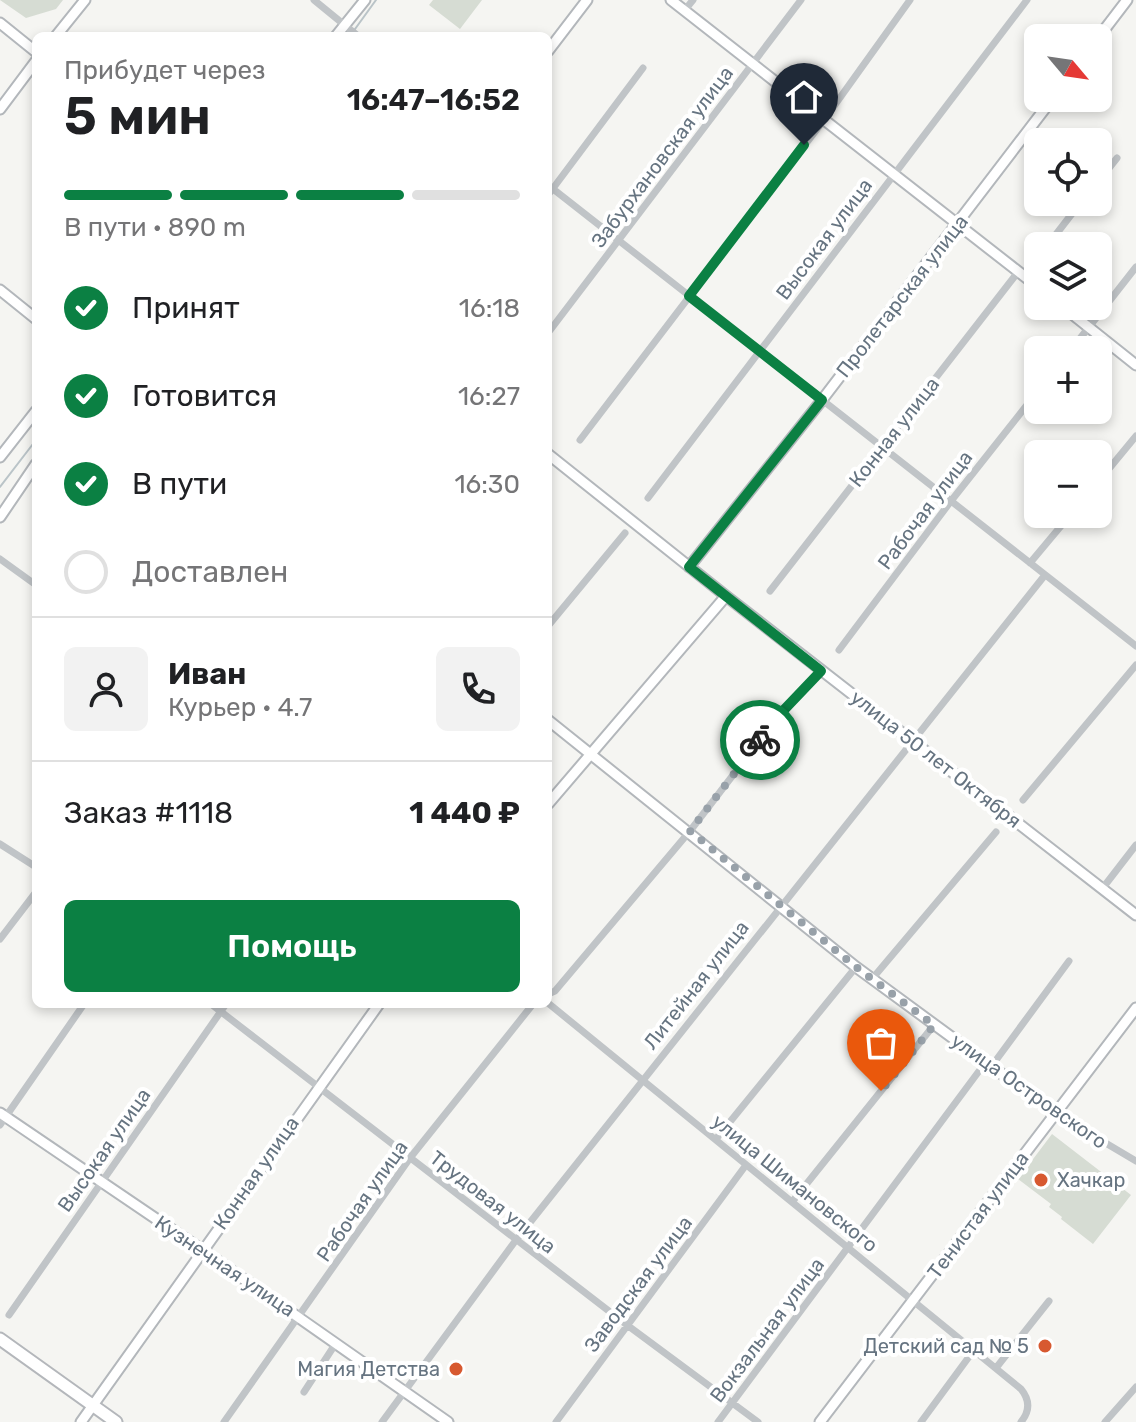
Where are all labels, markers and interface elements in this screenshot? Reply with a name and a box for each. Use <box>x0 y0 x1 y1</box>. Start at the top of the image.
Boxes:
north arrow <box>1024 24 1112 112</box>
map controls <box>1024 24 1112 528</box>
text: Прибудет через <box>64 55 265 86</box>
street label: Забурхановская улица <box>586 62 738 252</box>
pin <box>770 63 838 145</box>
icon: home <box>782 75 826 119</box>
text: 16:47–16:52 <box>347 82 520 118</box>
text: 5 мин <box>64 85 211 147</box>
button: locate <box>1024 128 1112 216</box>
street label: Высокая улица <box>771 174 877 304</box>
street label: Пролетарская улица <box>831 210 973 382</box>
text: В пути · 890 m <box>64 212 246 243</box>
button: layers <box>1024 232 1112 320</box>
icon: check <box>64 286 108 330</box>
text: Принят <box>132 290 240 326</box>
text: 16:18 <box>459 293 520 324</box>
button: + <box>1024 336 1112 424</box>
street label: Конная улица <box>844 372 944 492</box>
icon: check <box>64 374 108 418</box>
text: Готовится <box>132 378 277 414</box>
text: 16:27 <box>458 381 520 412</box>
button: − <box>1024 440 1112 528</box>
street label: Рабочая улица <box>873 446 977 574</box>
icon: check <box>64 462 108 506</box>
text: В пути <box>132 466 227 502</box>
text: 16:30 <box>454 469 520 500</box>
text: Доставлен <box>132 554 288 590</box>
button: person <box>64 647 148 731</box>
button: phone <box>436 647 520 731</box>
text: Иван <box>168 656 246 692</box>
street label: улица 50 лет Октября <box>846 685 1026 833</box>
text: Курьер · 4.7 <box>168 692 312 723</box>
courier <box>720 700 800 780</box>
icon: bike <box>738 718 782 762</box>
text: Заказ #1118 <box>64 795 233 831</box>
text: 1 440 ₽ <box>409 795 520 831</box>
button: Помощь <box>64 900 520 992</box>
street label: Литейная улица <box>638 916 754 1054</box>
pin <box>847 1009 915 1091</box>
icon: bag <box>859 1021 903 1065</box>
street label: улица Островского <box>947 1028 1111 1154</box>
street label: Высокая улица <box>53 1084 155 1216</box>
street label: улица Шимановского <box>707 1109 883 1257</box>
street label: Конная улица <box>208 1112 304 1234</box>
street label: Рабочая улица <box>311 1136 413 1266</box>
street label: Трудовая улица <box>425 1145 561 1259</box>
street label: Тенистая улица <box>922 1147 1034 1283</box>
place label: Хачкар <box>1057 1168 1125 1192</box>
marker: Хачкар <box>1032 1171 1050 1189</box>
street label: Кузнечная улица <box>150 1210 300 1322</box>
street label: Заводская улица <box>579 1211 697 1357</box>
street label: Вокзальная улица <box>705 1253 829 1407</box>
place label: Детский сад № 5 <box>863 1334 1029 1358</box>
marker: Детский сад № 5 <box>1036 1337 1054 1355</box>
place label: Магия Детства <box>297 1357 440 1381</box>
marker: Магия Детства <box>447 1360 465 1378</box>

